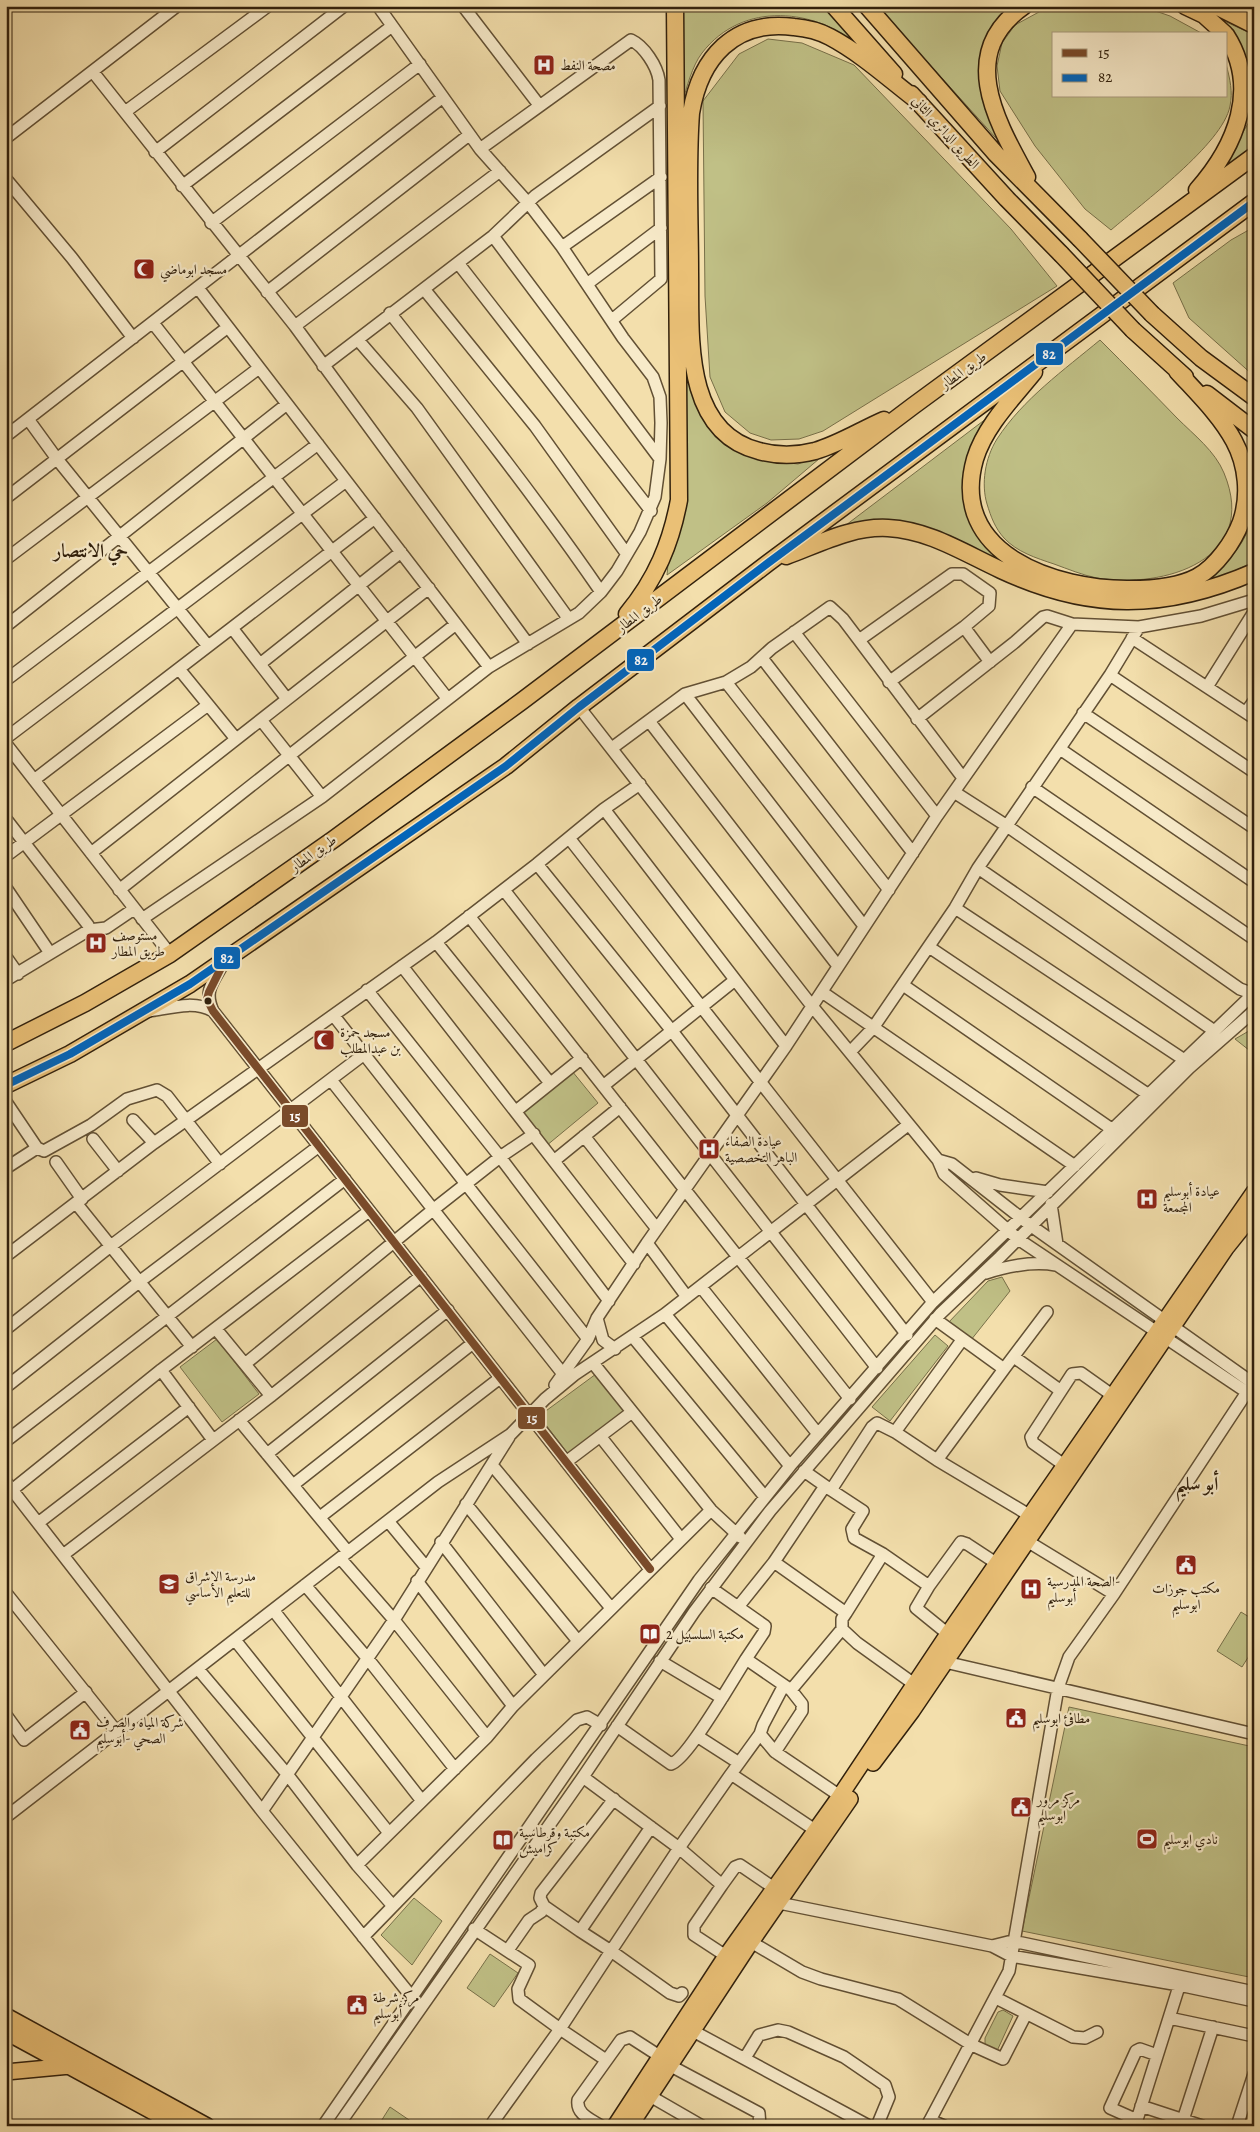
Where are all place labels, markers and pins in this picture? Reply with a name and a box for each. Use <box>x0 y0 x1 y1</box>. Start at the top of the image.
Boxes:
hospital icon: مصحة النفط <box>532 53 556 77</box>
place label: مصحة النفط <box>560 56 616 75</box>
mosque icon: مسجد ابوماضي <box>132 257 156 281</box>
place label: مسجد ابوماضي <box>160 260 227 283</box>
place label: مستوصف طريق المطار <box>110 926 165 961</box>
hospital icon: مستوصف طريق المطار <box>84 931 108 955</box>
unlabelled marker <box>203 996 213 1006</box>
place label: مسجد حمزة بن عبدالمطلب <box>340 1023 401 1058</box>
mosque icon: مسجد حمزة بن عبدالمطلب <box>312 1028 336 1052</box>
place label: عيادة الصفاء الباهر التخصصية <box>725 1132 797 1167</box>
hospital icon: عيادة الصفاء الباهر التخصصية <box>697 1137 721 1161</box>
place label: عيادة أبوسليم المجمعة <box>1163 1181 1220 1217</box>
hospital icon: عيادة أبوسليم المجمعة <box>1135 1187 1159 1211</box>
public building icon: مكتب جوزات ابوسليم <box>1174 1553 1198 1577</box>
place label: مدرسة الاشراق للتعليم الأساسي <box>185 1567 256 1606</box>
school or university icon: مدرسة الاشراق للتعليم الأساسي <box>157 1572 181 1596</box>
place label: الصحة المدرسية- أبوسليم <box>1047 1572 1120 1611</box>
hospital icon: الصحة المدرسية- أبوسليم <box>1019 1577 1043 1601</box>
place label: مكتب جوزات ابوسليم <box>1152 1579 1220 1618</box>
library icon: مكتبة السلسبيل 2 <box>638 1622 662 1646</box>
place label: مكتبة السلسبيل 2 <box>666 1625 744 1645</box>
public building icon: مطافئ ابوسليم <box>1004 1706 1028 1730</box>
place label: مطافئ ابوسليم <box>1032 1709 1090 1732</box>
place label: شركة المياه والصرف الصحي -أبوسليم <box>96 1713 184 1752</box>
public building icon: شركة المياه والصرف الصحي -أبوسليم <box>68 1718 92 1742</box>
place label: مركز مرور ابوسليم <box>1035 1790 1080 1829</box>
public building icon: مركز مرور ابوسليم <box>1009 1795 1033 1819</box>
place label: مكتبة وقرطاسية كراميش <box>519 1823 590 1858</box>
sports icon: نادي ابوسليم <box>1135 1827 1159 1851</box>
library icon: مكتبة وقرطاسية كراميش <box>491 1828 515 1852</box>
place label: نادي ابوسليم <box>1163 1830 1218 1853</box>
place label: مركز شرطة أبوسليم <box>373 1988 420 2027</box>
public building icon: مركز شرطة أبوسليم <box>345 1993 369 2017</box>

